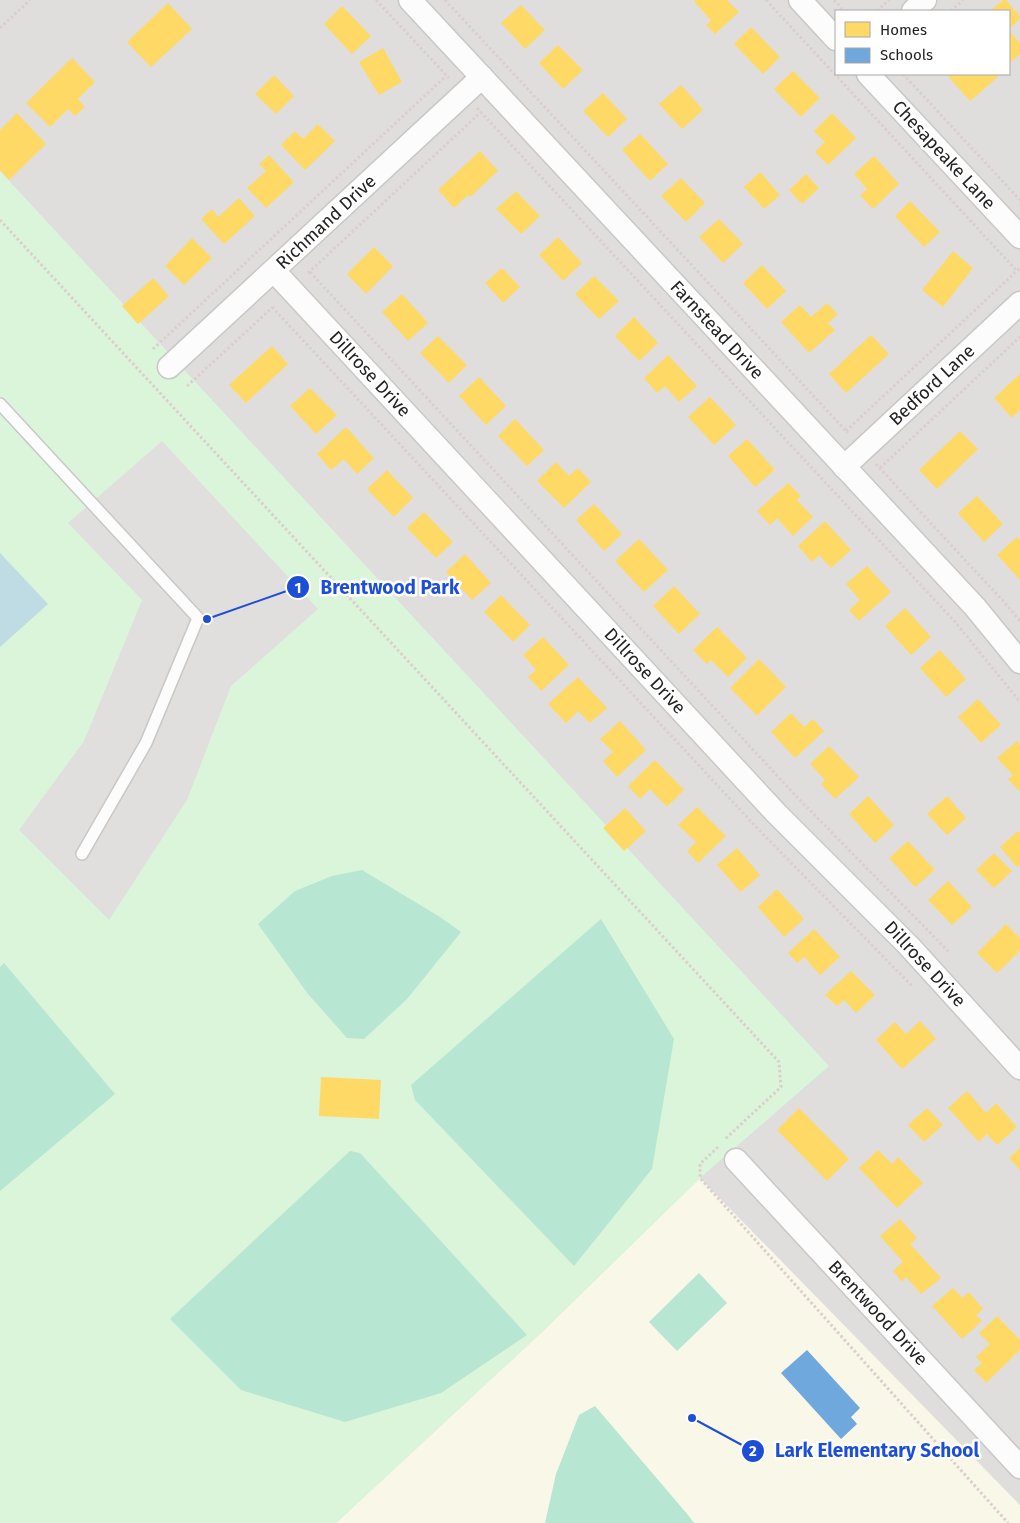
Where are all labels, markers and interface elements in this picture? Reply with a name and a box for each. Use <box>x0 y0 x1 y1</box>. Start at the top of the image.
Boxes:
legend <box>835 10 1010 75</box>
text: Homes <box>880 21 927 39</box>
text: Schools <box>880 46 933 64</box>
street label: Chesapeake Lane <box>888 96 1000 214</box>
street label: Richmand Drive <box>271 170 381 274</box>
street label: Farnstead Drive <box>666 276 768 384</box>
street label: Dillrose Drive <box>325 327 415 421</box>
street label: Bedford Lane <box>885 340 979 430</box>
callout: Brentwood Park <box>285 570 469 604</box>
text: Brentwood Park <box>321 576 460 599</box>
text: 1 <box>295 579 301 597</box>
street label: Dillrose Drive <box>600 624 690 718</box>
street label: Dillrose Drive <box>880 917 970 1011</box>
street label: Brentwood Drive <box>824 1256 932 1370</box>
callout: Lark Elementary School <box>740 1434 989 1468</box>
text: Lark Elementary School <box>775 1439 979 1462</box>
text: 2 <box>749 1442 757 1460</box>

